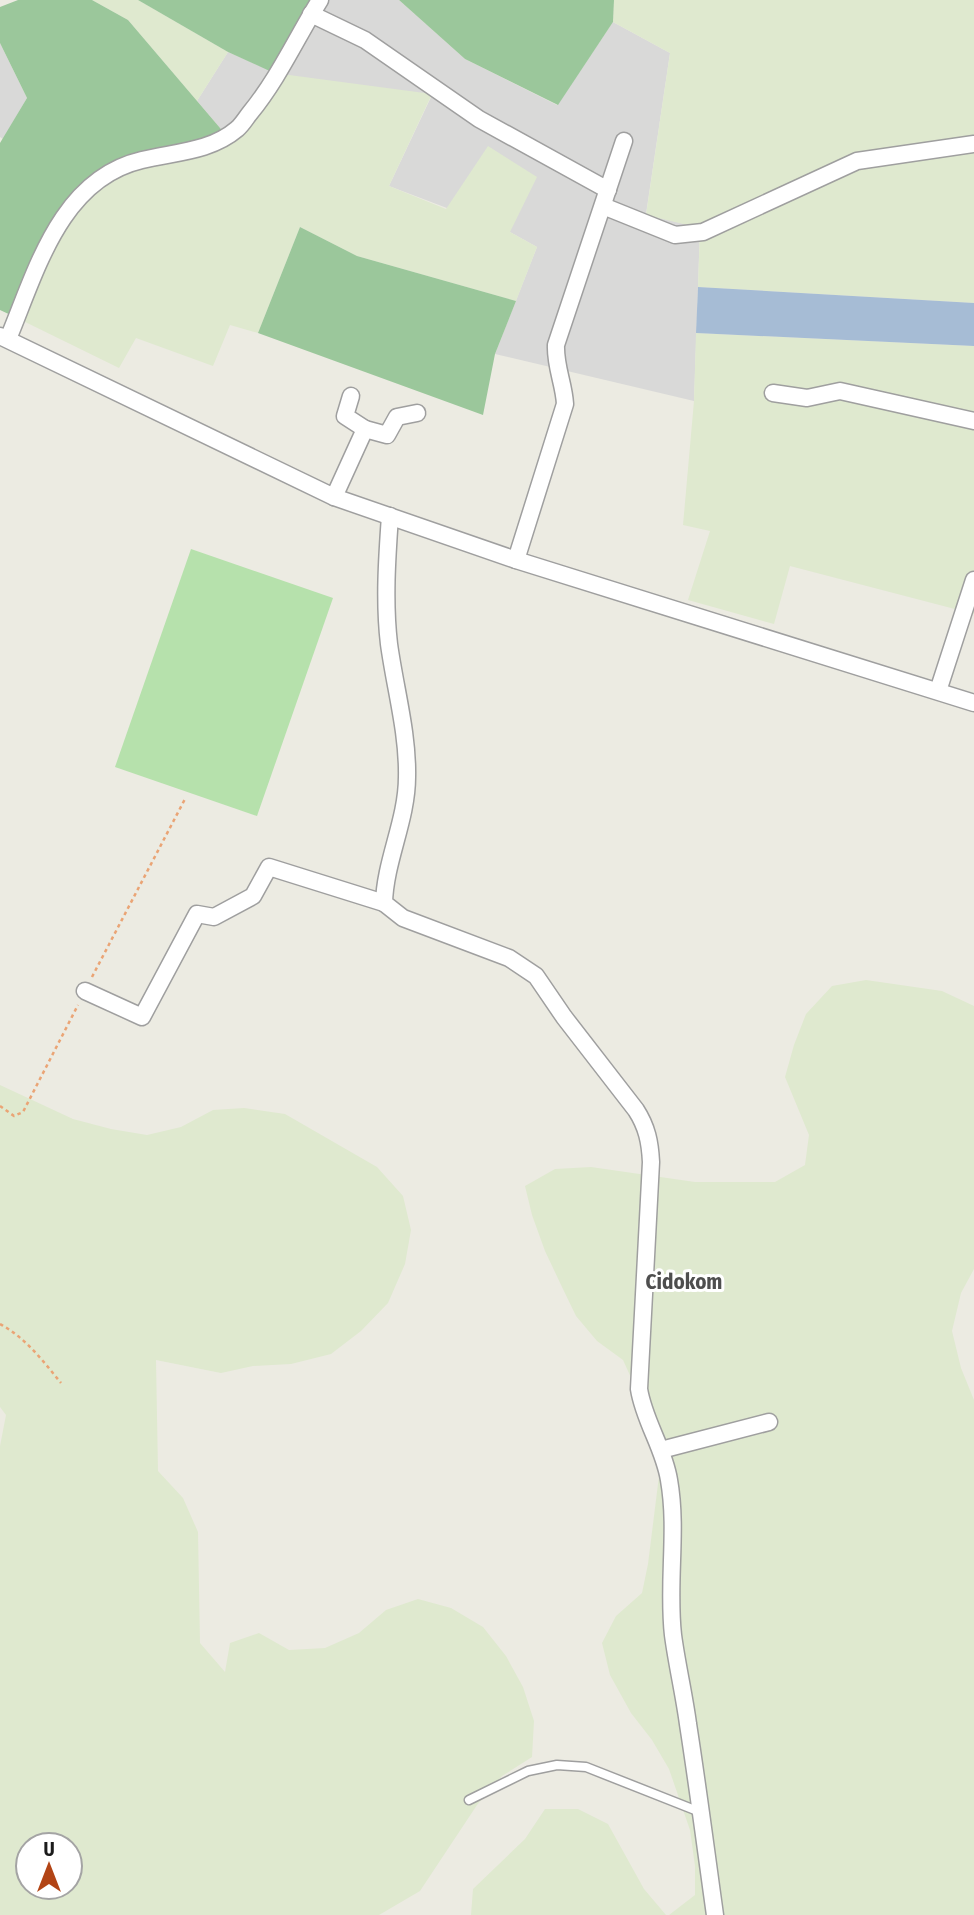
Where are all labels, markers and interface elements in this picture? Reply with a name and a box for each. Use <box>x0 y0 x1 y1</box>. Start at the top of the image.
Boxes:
district label: Cidokom <box>646 1269 722 1295</box>
north arrow <box>14 1831 84 1901</box>
text: U <box>43 1838 55 1861</box>

